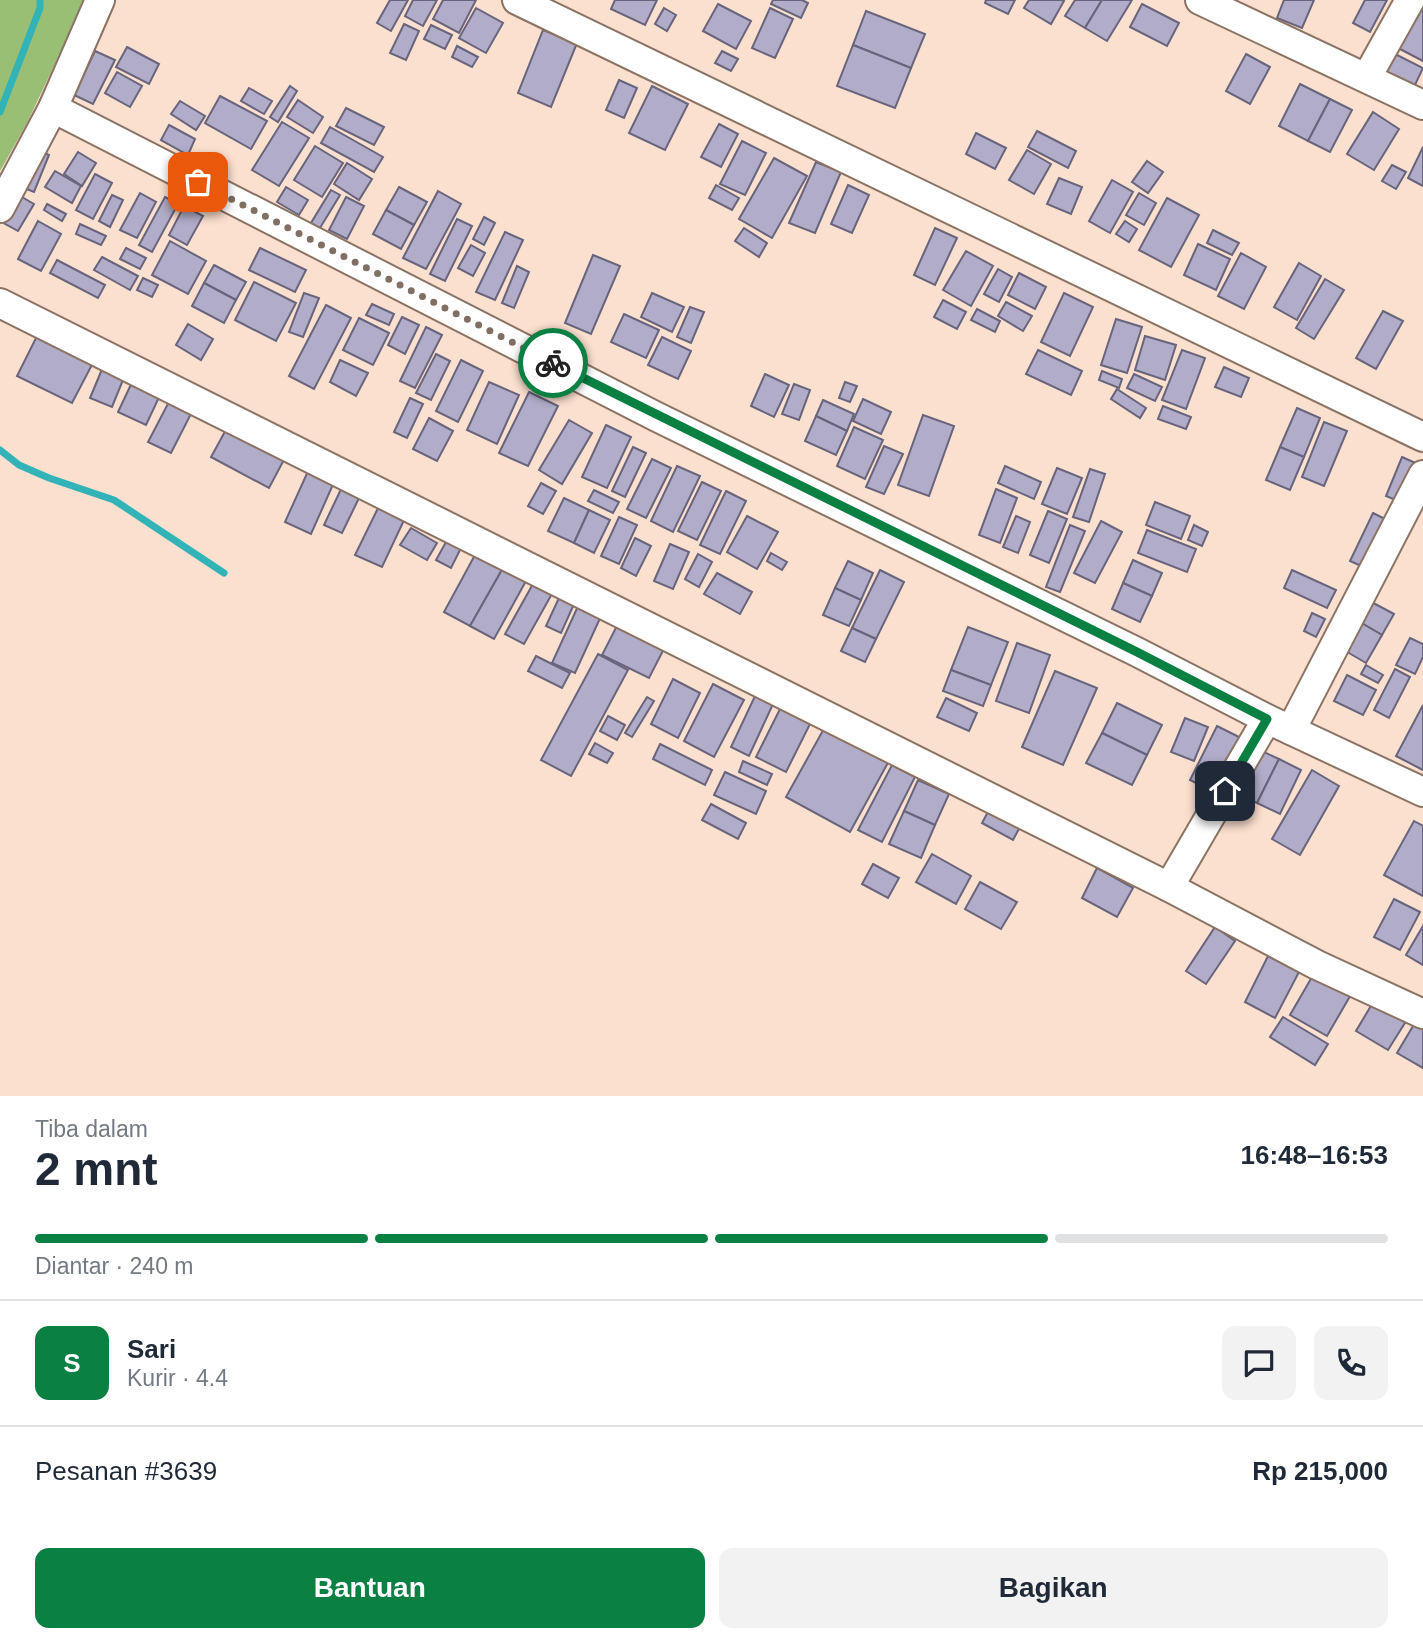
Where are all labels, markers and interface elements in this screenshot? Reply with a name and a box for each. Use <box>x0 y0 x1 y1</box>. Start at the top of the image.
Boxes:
pin <box>168 152 228 212</box>
icon: bag <box>179 163 217 201</box>
courier <box>518 328 588 398</box>
icon: bike <box>534 344 572 382</box>
pin <box>1195 761 1255 821</box>
icon: home <box>1206 772 1244 810</box>
text: Tiba dalam <box>35 1116 148 1142</box>
text: 16:48–16:53 <box>1241 1140 1388 1170</box>
text: 2 mnt <box>35 1143 158 1195</box>
text: Diantar · 240 m <box>35 1253 194 1279</box>
button: chat <box>1222 1326 1296 1400</box>
button: phone <box>1314 1326 1388 1400</box>
text: Sari <box>127 1334 176 1364</box>
text: S <box>63 1348 81 1378</box>
text: Kurir · 4.4 <box>127 1365 228 1391</box>
text: Pesanan #3639 <box>35 1456 217 1486</box>
text: Rp 215,000 <box>1252 1456 1388 1486</box>
button: Bantuan <box>35 1548 705 1628</box>
button: Bagikan <box>719 1548 1388 1628</box>

